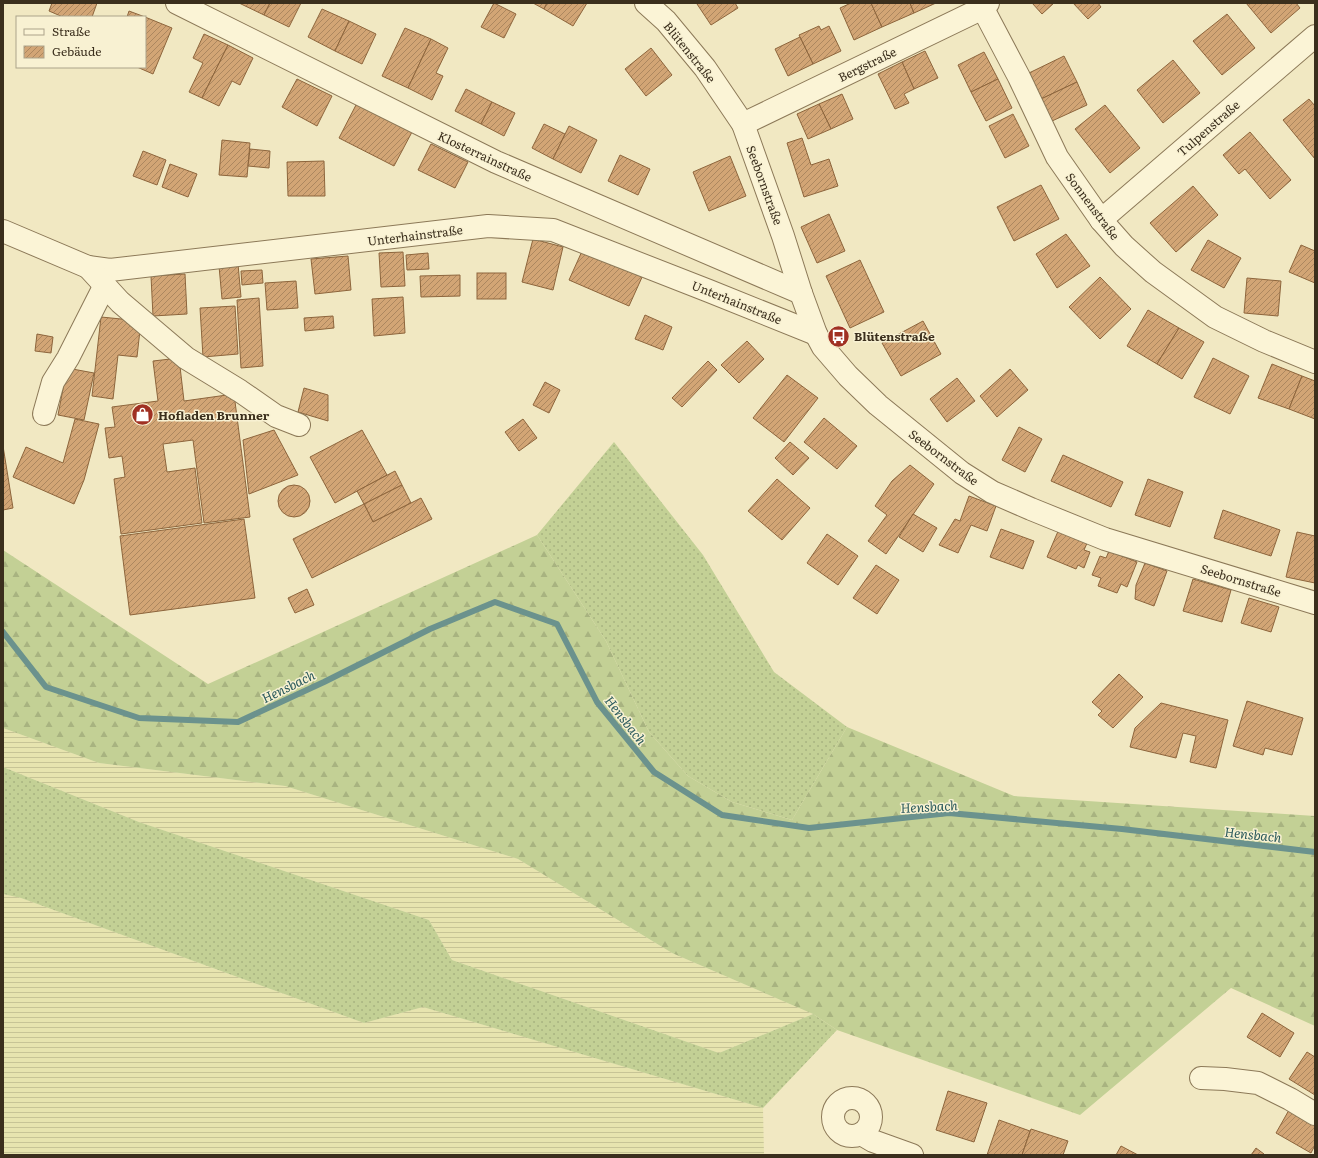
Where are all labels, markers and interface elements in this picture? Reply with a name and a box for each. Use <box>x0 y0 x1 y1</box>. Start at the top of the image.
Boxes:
legend <box>16 16 146 68</box>
street label: Blütenstraße <box>660 18 720 86</box>
text: Straße <box>52 22 90 40</box>
text: Gebäude <box>52 42 101 60</box>
street label: Bergstraße <box>835 42 899 86</box>
street label: Tulpenstraße <box>1173 96 1243 160</box>
street label: Klosterrainstraße <box>435 126 535 186</box>
street label: Seebornstraße <box>742 143 788 227</box>
street label: Sonnenstraße <box>1062 169 1124 243</box>
street label: Unterhainstraße <box>366 220 464 250</box>
street label: Unterhainstraße <box>689 276 785 328</box>
bus stop icon: Blütenstraße <box>825 323 851 349</box>
place label: Blütenstraße <box>854 327 935 345</box>
shop icon: Hofladen Brunner <box>130 402 156 428</box>
place label: Hofladen Brunner <box>158 406 270 424</box>
street label: Seebornstraße <box>905 425 983 489</box>
street label: Seebornstraße <box>1199 559 1283 601</box>
water label: Hensbach <box>258 665 318 707</box>
water label: Hensbach <box>601 692 651 749</box>
water label: Hensbach <box>900 795 959 817</box>
water label: Hensbach <box>1223 822 1283 846</box>

